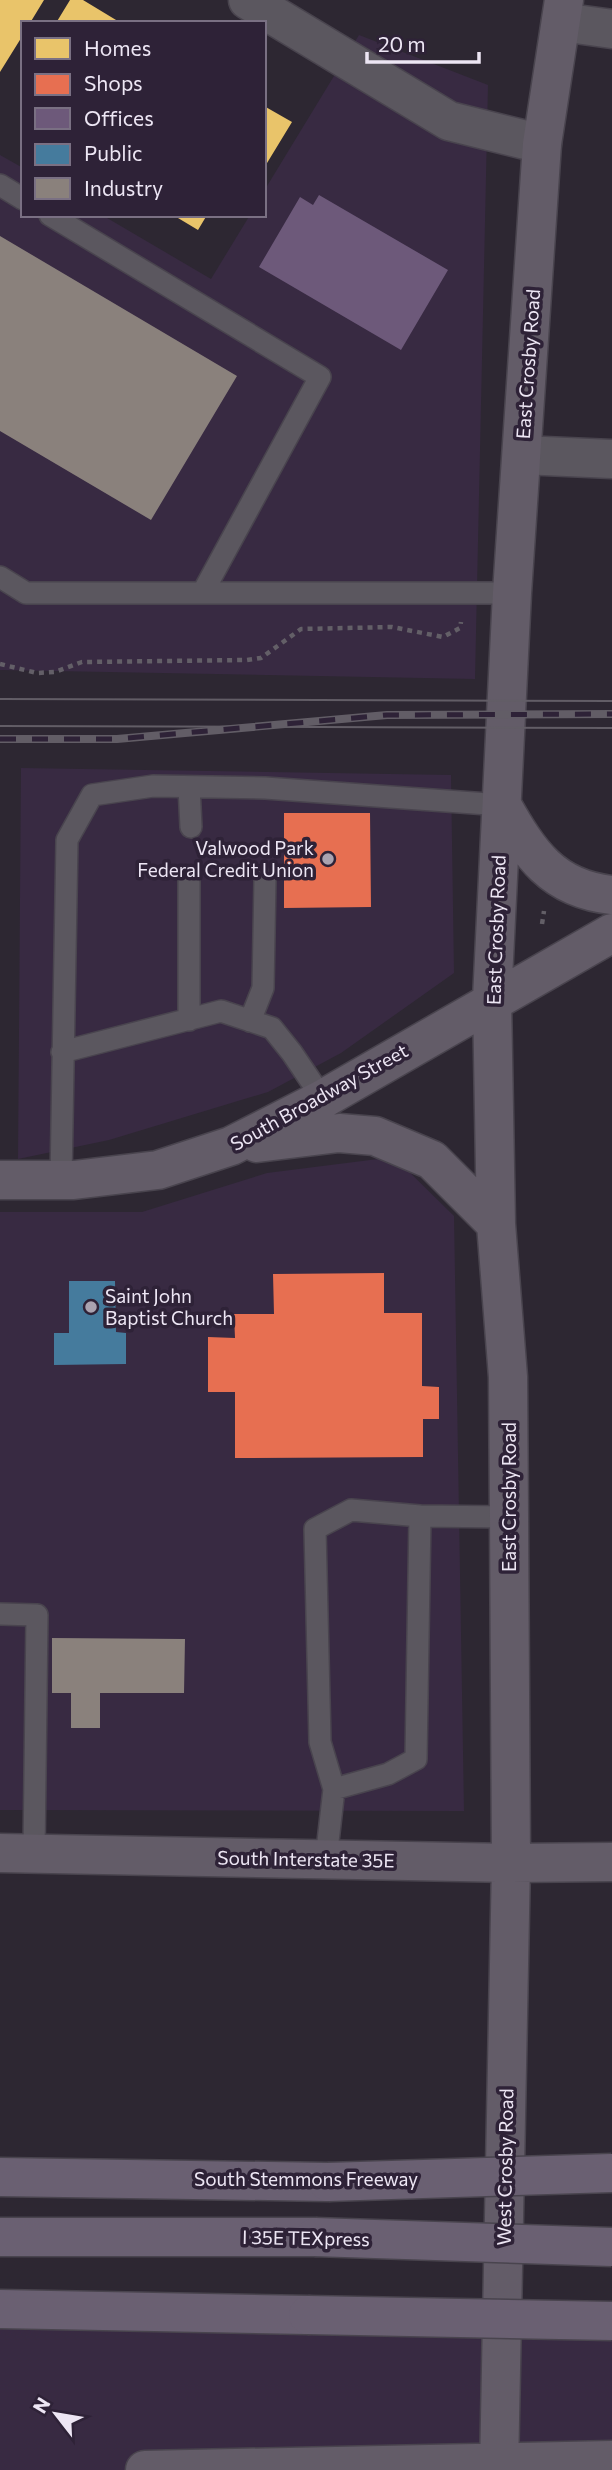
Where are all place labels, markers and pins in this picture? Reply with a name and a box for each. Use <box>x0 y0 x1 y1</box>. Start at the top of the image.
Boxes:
place label: Valwood Park Federal Credit Union <box>137 836 314 881</box>
marker: Valwood Park Federal Credit Union <box>320 851 336 867</box>
place label: Saint John Baptist Church <box>105 1284 233 1329</box>
marker: Saint John Baptist Church <box>83 1299 99 1315</box>

